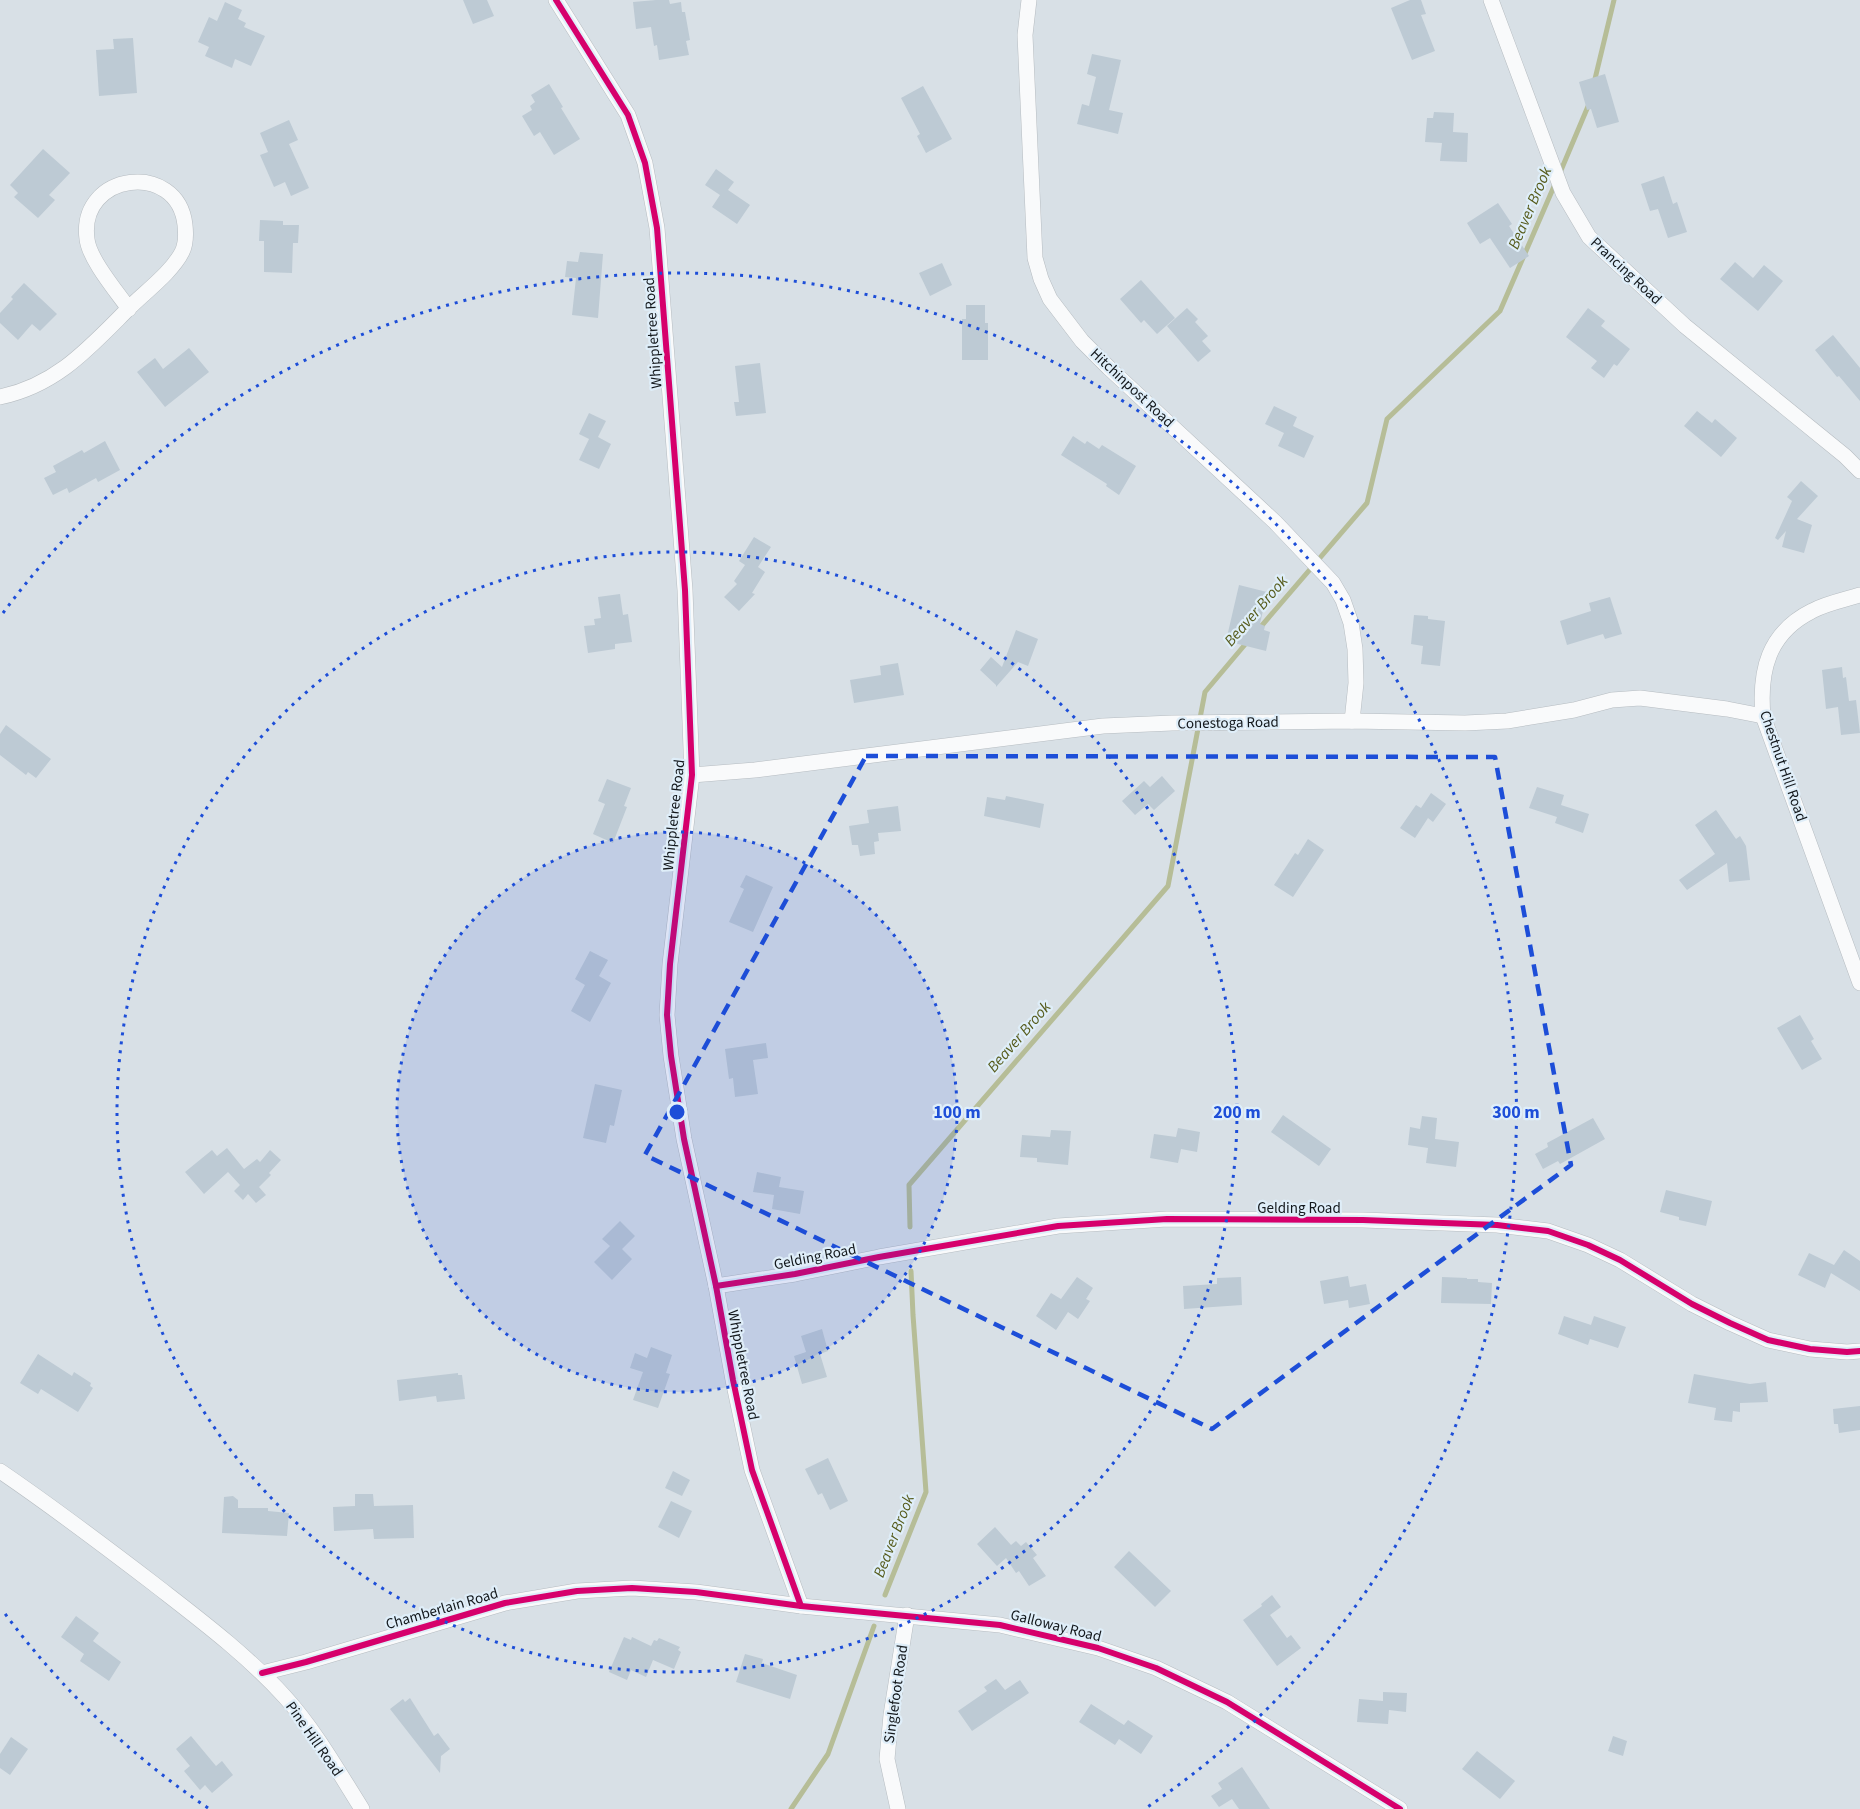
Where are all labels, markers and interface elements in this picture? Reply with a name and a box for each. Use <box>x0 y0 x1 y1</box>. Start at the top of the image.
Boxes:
water label: Beaver Brook <box>1503 163 1557 252</box>
street label: Prancing Road <box>1586 232 1666 310</box>
street label: Whippletree Road <box>639 277 667 389</box>
street label: Hitchinpost Road <box>1085 344 1179 432</box>
water label: Beaver Brook <box>1219 571 1293 651</box>
street label: Chestnut Hill Road <box>1754 708 1812 824</box>
street label: Conestoga Road <box>1177 712 1279 734</box>
street label: Whippletree Road <box>658 758 690 872</box>
water label: Beaver Brook <box>982 997 1056 1077</box>
text: 100 m <box>933 1100 981 1125</box>
text: 200 m <box>1213 1100 1261 1125</box>
text: 300 m <box>1492 1100 1540 1125</box>
centre of rings <box>667 1102 687 1122</box>
street label: Gelding Road <box>1257 1198 1341 1219</box>
street label: Gelding Road <box>772 1239 858 1275</box>
street label: Whippletree Road <box>722 1308 764 1422</box>
water label: Beaver Brook <box>868 1491 920 1581</box>
street label: Chamberlain Road <box>383 1583 501 1635</box>
street label: Galloway Road <box>1008 1605 1104 1647</box>
street label: Singlefoot Road <box>879 1643 913 1745</box>
street label: Pine Hill Road <box>280 1697 348 1781</box>

